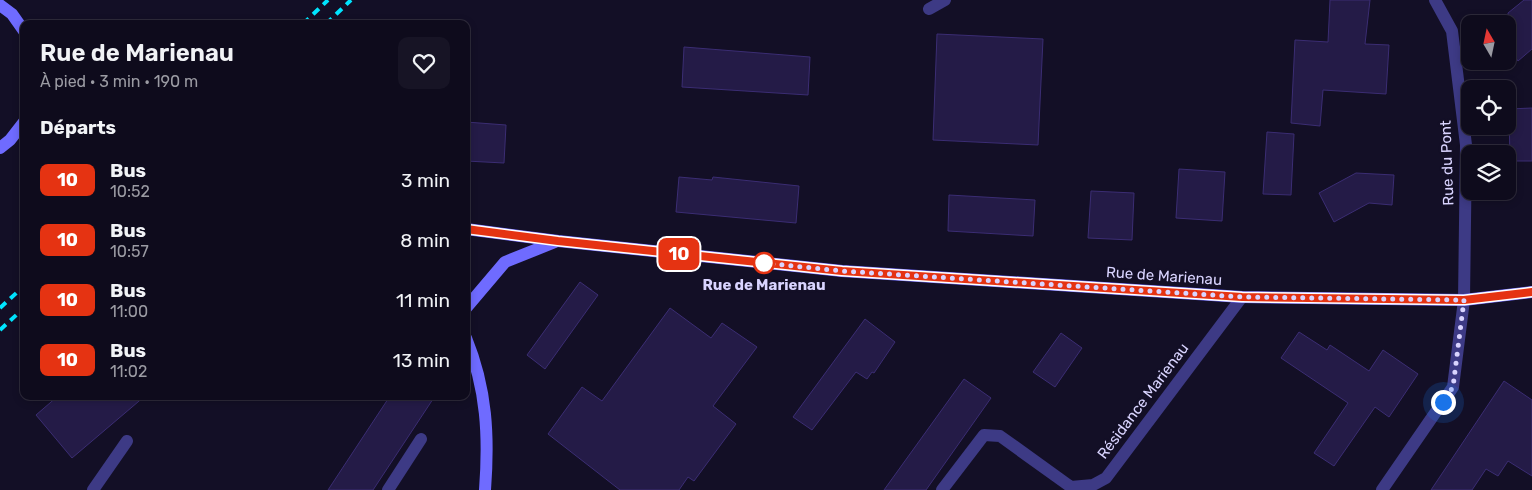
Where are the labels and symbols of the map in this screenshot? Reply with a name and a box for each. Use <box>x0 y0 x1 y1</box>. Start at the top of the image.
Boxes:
north arrow <box>1461 15 1516 70</box>
street label: Rue du Pont <box>1437 120 1457 206</box>
line badge: 10 <box>656 238 702 270</box>
marker: Rue de Marienau <box>753 252 775 274</box>
street label: Rue de Marienau <box>1105 263 1223 289</box>
place label: Rue de Marienau <box>702 276 826 294</box>
street label: Résidance Marienau <box>1094 340 1192 462</box>
your location <box>1431 390 1456 415</box>

